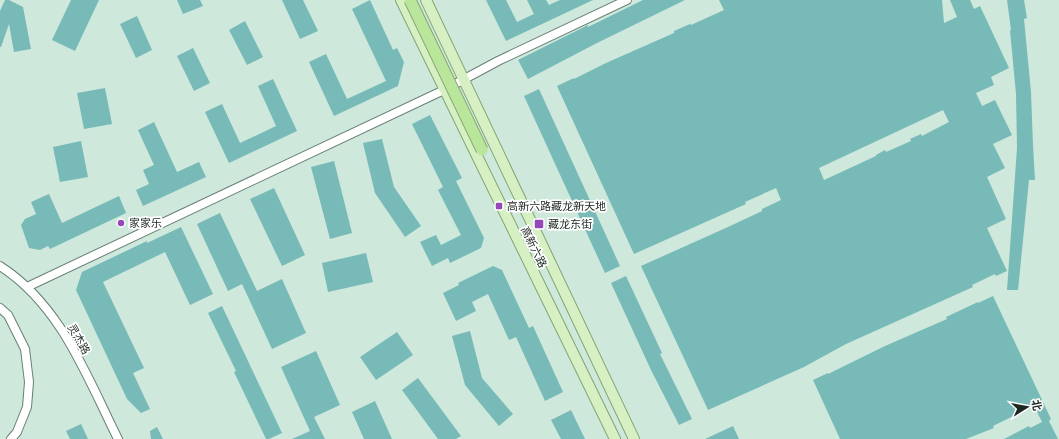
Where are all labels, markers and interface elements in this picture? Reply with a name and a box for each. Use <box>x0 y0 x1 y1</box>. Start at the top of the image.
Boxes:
place label: 高新六路藏龙新天地 <box>507 199 606 213</box>
marker: 高新六路藏龙新天地 <box>494 201 504 211</box>
place label: 家家乐 <box>129 216 162 230</box>
place label: 藏龙东街 <box>548 217 592 231</box>
marker: 家家乐 <box>116 218 126 228</box>
marker: 藏龙东街 <box>533 218 545 230</box>
street label: 高新六路 <box>518 224 550 270</box>
street label: 灵杰路 <box>65 321 93 357</box>
north arrow <box>1007 387 1047 427</box>
text: 北 <box>1029 398 1045 412</box>

